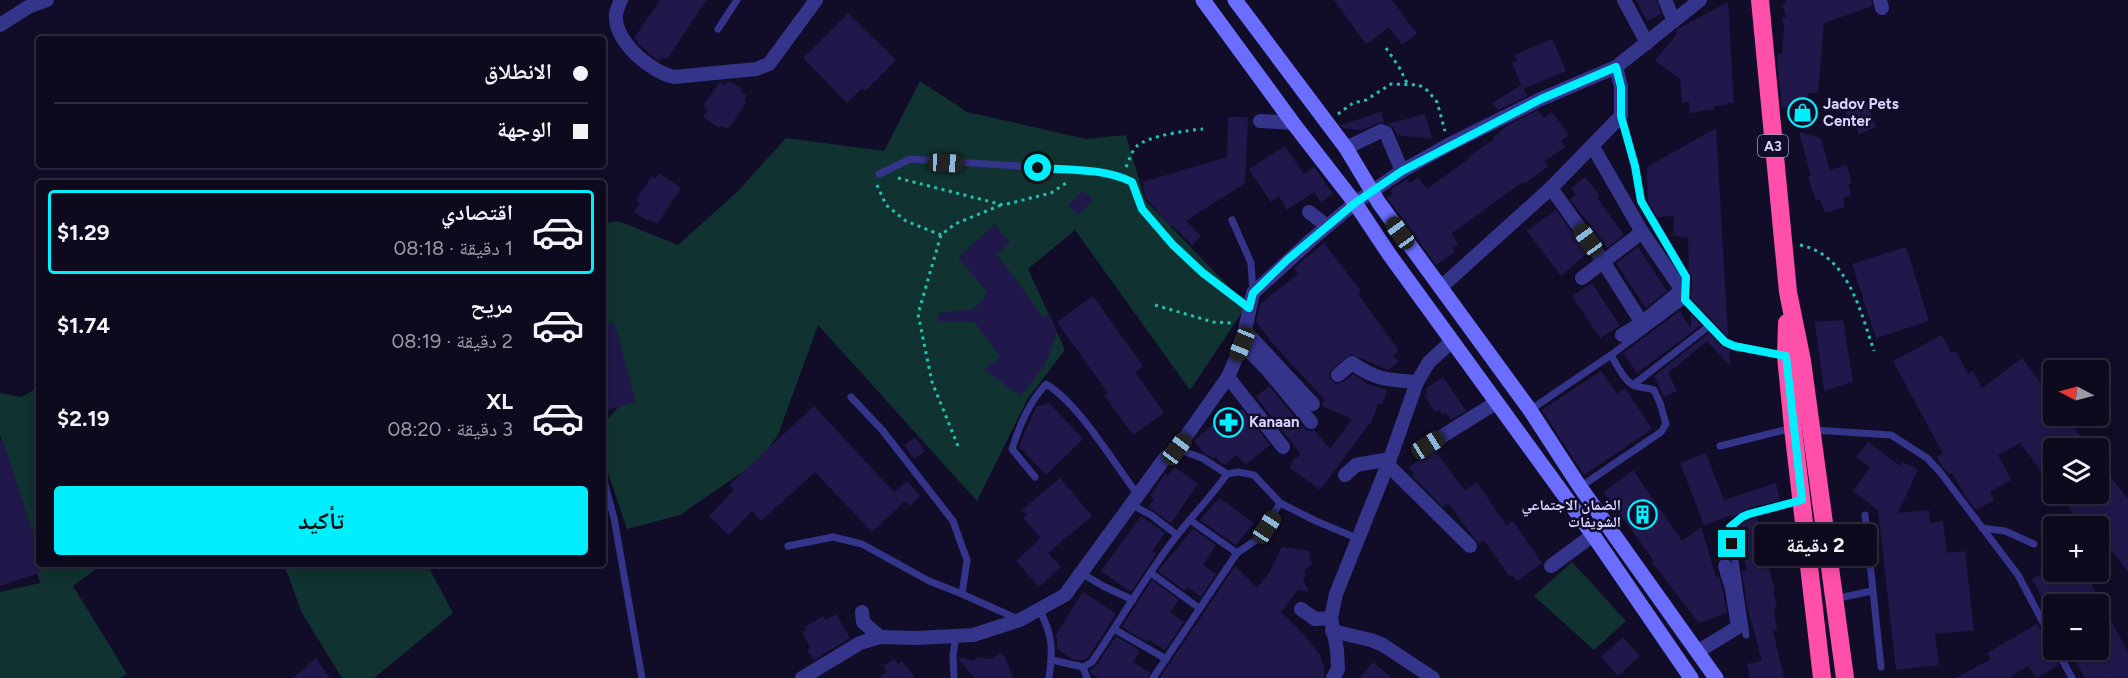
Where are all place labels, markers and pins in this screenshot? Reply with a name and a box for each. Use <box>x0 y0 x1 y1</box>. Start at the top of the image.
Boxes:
place label: Jadov Pets Center <box>1823 95 1899 130</box>
shop icon: Jadov Pets Center <box>1786 97 1818 129</box>
pharmacy icon: Kanaan <box>1212 406 1244 438</box>
place label: Kanaan <box>1249 413 1300 431</box>
place label: الضمان الاجتماعي الشويفات <box>1521 496 1621 531</box>
building icon: الضمان الاجتماعي الشويفات <box>1626 498 1658 530</box>

